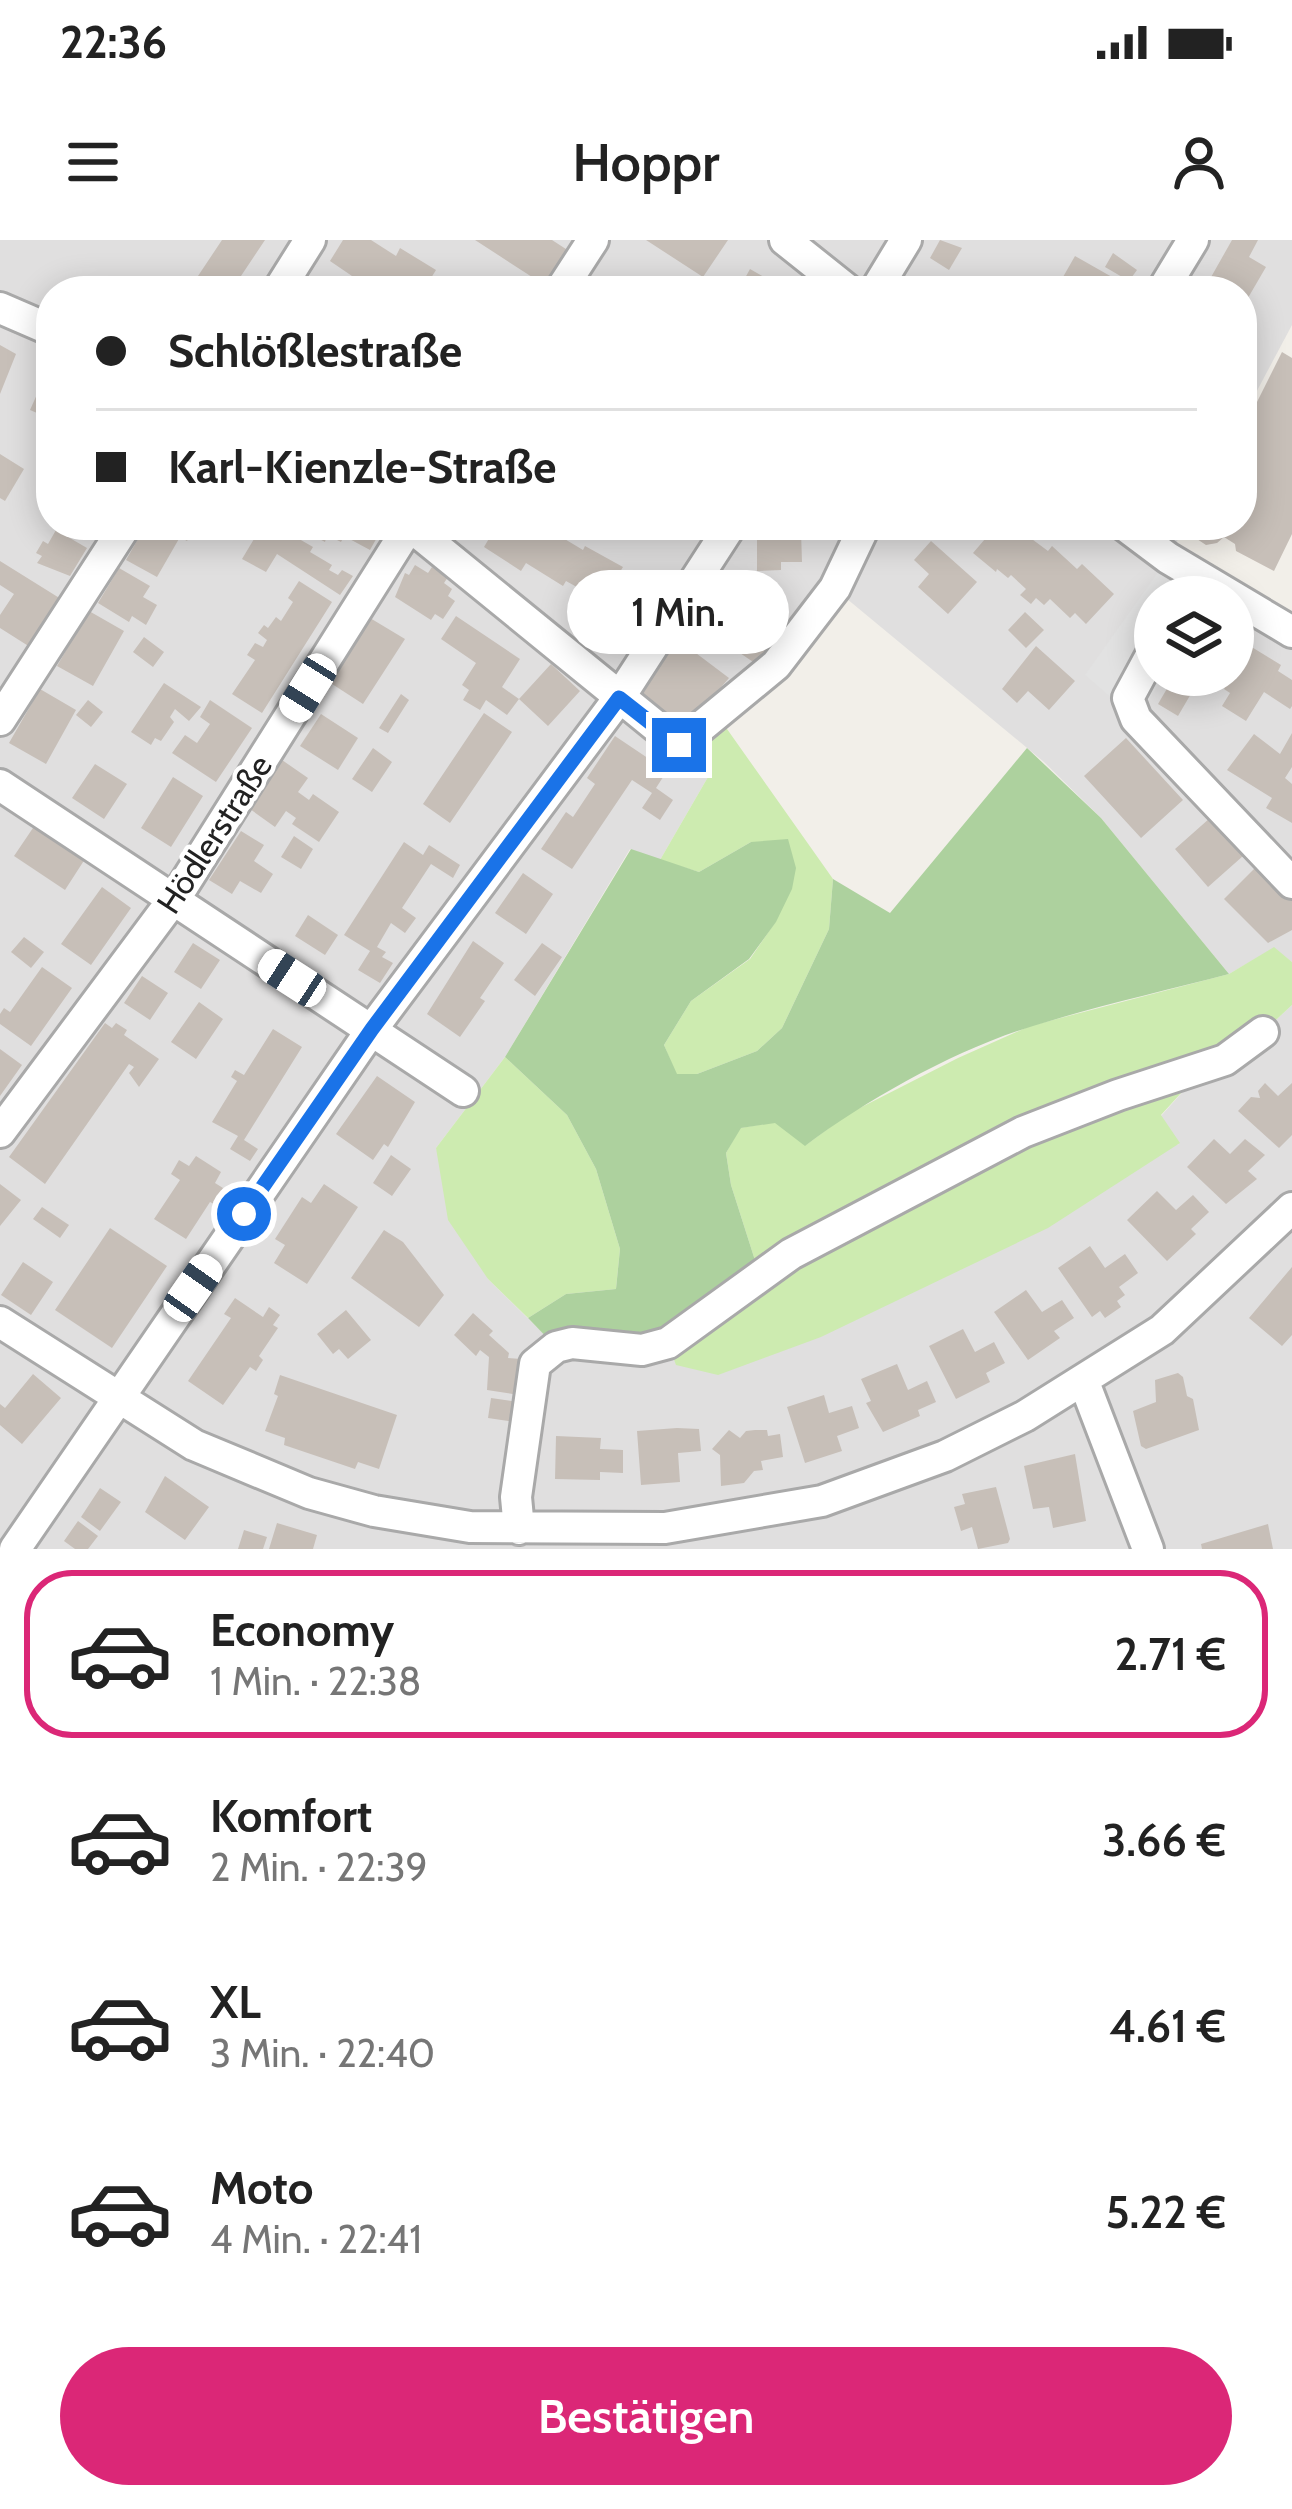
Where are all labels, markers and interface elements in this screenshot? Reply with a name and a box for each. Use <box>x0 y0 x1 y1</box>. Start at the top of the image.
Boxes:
text: 22:36 <box>60 15 167 69</box>
icon: menu <box>60 129 126 195</box>
text: Hoppr <box>572 129 720 195</box>
icon: person <box>1166 129 1232 195</box>
text: Schlößlestraße <box>168 324 462 378</box>
text: Karl-Kienzle-Straße <box>168 440 556 494</box>
callout: 1 Min. <box>568 571 790 655</box>
map controls <box>1134 576 1254 696</box>
button: layers <box>1134 576 1254 696</box>
text: 1 Min. <box>631 588 725 636</box>
car <box>274 648 342 728</box>
route end <box>652 718 706 772</box>
street label: Hödlerstraße <box>148 747 280 921</box>
car <box>252 943 332 1013</box>
route start <box>217 1187 271 1241</box>
car <box>158 1248 228 1328</box>
icon: car <box>66 1600 174 1708</box>
text: Economy <box>210 1603 394 1657</box>
text: 2.71 € <box>1115 1627 1226 1681</box>
text: 1 Min. · 22:38 <box>210 1657 422 1705</box>
icon: car <box>66 1786 174 1894</box>
text: Komfort <box>210 1789 372 1843</box>
text: 3.66 € <box>1102 1813 1226 1867</box>
text: 2 Min. · 22:39 <box>210 1843 428 1891</box>
icon: car <box>66 1972 174 2080</box>
text: XL <box>210 1975 261 2029</box>
text: 4.61 € <box>1109 1999 1226 2053</box>
text: 3 Min. · 22:40 <box>210 2029 435 2077</box>
icon: car <box>66 2158 174 2266</box>
text: Moto <box>210 2161 313 2215</box>
text: 5.22 € <box>1105 2185 1226 2239</box>
text: 4 Min. · 22:41 <box>210 2215 422 2263</box>
button: Bestätigen <box>60 2347 1232 2485</box>

